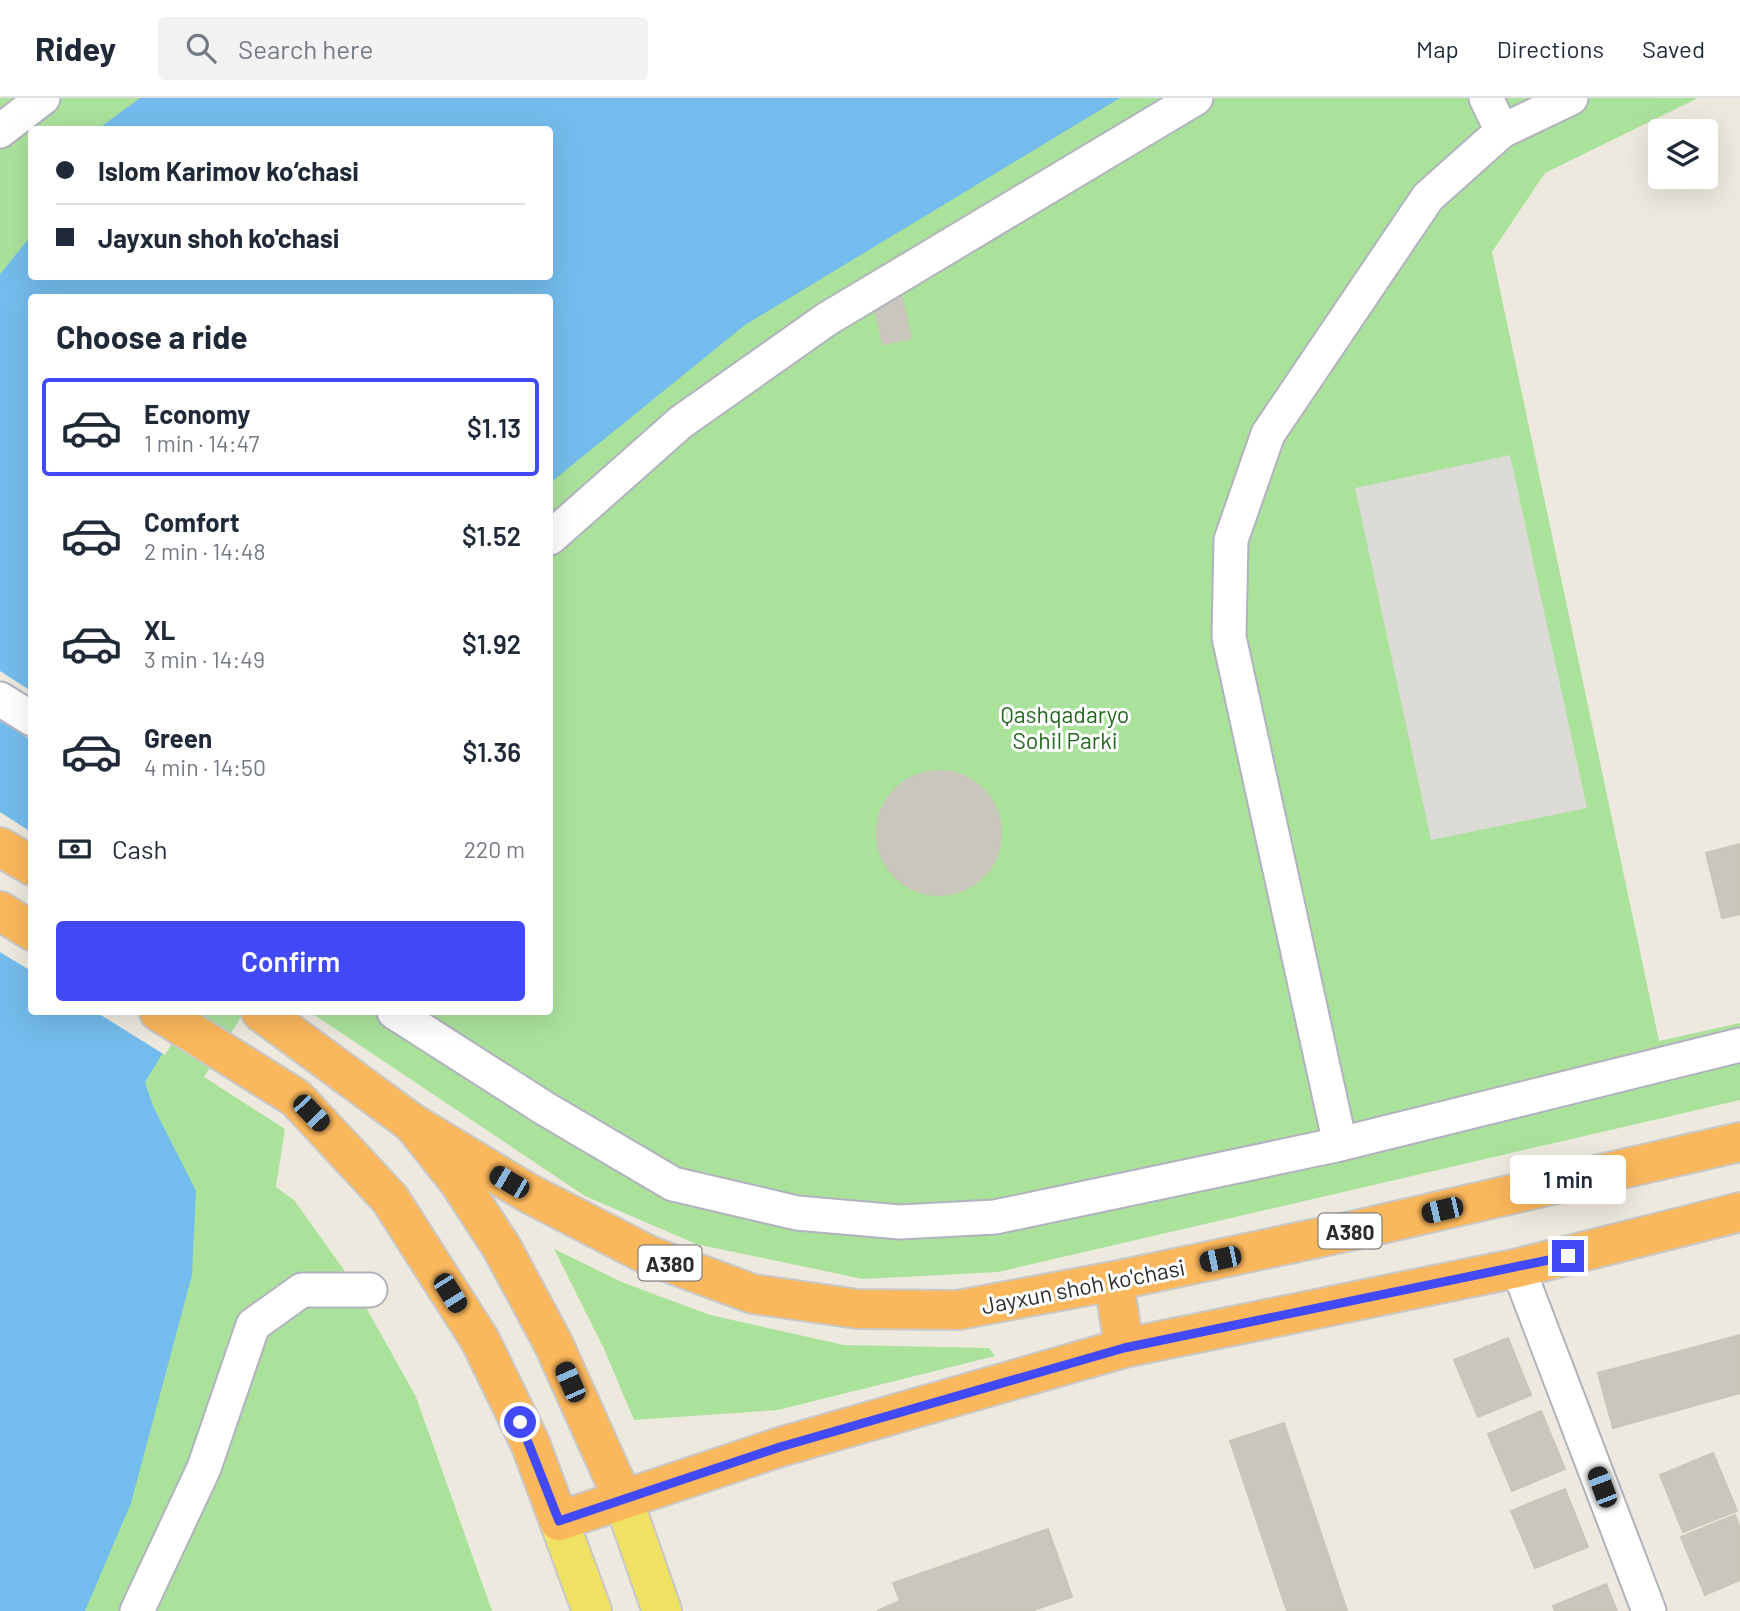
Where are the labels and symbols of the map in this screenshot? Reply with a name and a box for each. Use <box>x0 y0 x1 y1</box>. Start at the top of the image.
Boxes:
park label: Qashqadaryo Sohil Parki <box>1001 700 1129 754</box>
car <box>289 1091 334 1135</box>
callout: 1 min <box>1510 1154 1626 1204</box>
car <box>486 1162 533 1202</box>
car <box>1420 1195 1465 1225</box>
road number: A380 <box>1318 1214 1382 1248</box>
route end <box>1552 1240 1584 1272</box>
car <box>1198 1244 1243 1274</box>
road number: A380 <box>638 1246 702 1280</box>
street label: Jayxun shoh ko'chasi <box>979 1253 1187 1319</box>
car <box>430 1270 471 1316</box>
car <box>552 1359 589 1405</box>
route start <box>504 1406 536 1438</box>
car <box>1585 1464 1620 1510</box>

